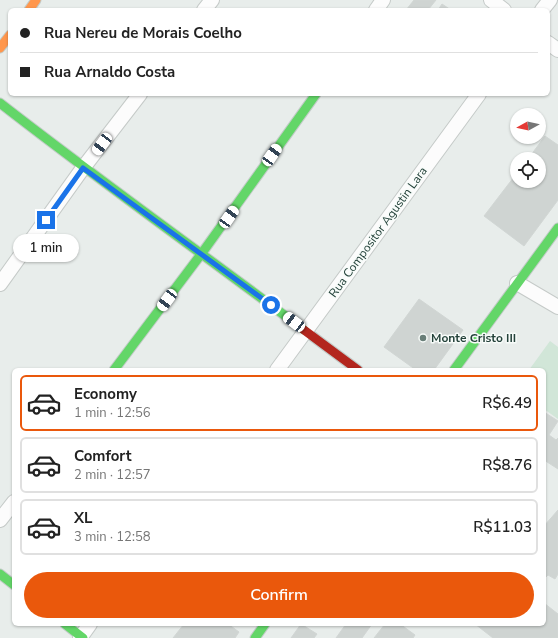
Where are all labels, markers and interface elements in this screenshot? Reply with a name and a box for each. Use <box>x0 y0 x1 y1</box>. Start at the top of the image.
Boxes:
text: Rua Nereu de Morais Coelho <box>44 23 242 43</box>
text: Rua Arnaldo Costa <box>44 62 175 82</box>
north arrow <box>510 108 546 144</box>
map controls <box>510 108 546 188</box>
car <box>90 131 114 157</box>
car <box>260 142 284 168</box>
button: locate <box>510 152 546 188</box>
street label: Rua Compositor Agustin Lara <box>325 163 431 301</box>
car <box>217 204 241 230</box>
route end <box>37 211 55 229</box>
callout: 1 min <box>13 234 79 262</box>
text: 1 min <box>29 239 63 257</box>
car <box>155 287 179 313</box>
route start <box>262 296 280 314</box>
car <box>281 310 307 334</box>
place label: Monte Cristo III <box>431 330 516 346</box>
marker: Monte Cristo III <box>418 333 428 343</box>
text: Economy <box>74 384 137 404</box>
icon: car <box>26 385 62 421</box>
text: R$6.49 <box>482 393 532 413</box>
text: 1 min · 12:56 <box>74 404 150 422</box>
text: Comfort <box>74 446 131 466</box>
icon: car <box>26 447 62 483</box>
text: R$8.76 <box>482 455 532 475</box>
text: 2 min · 12:57 <box>74 466 150 484</box>
text: XL <box>74 508 93 528</box>
icon: car <box>26 509 62 545</box>
text: R$11.03 <box>473 517 532 537</box>
text: 3 min · 12:58 <box>74 528 150 546</box>
button: Confirm <box>24 572 534 618</box>

